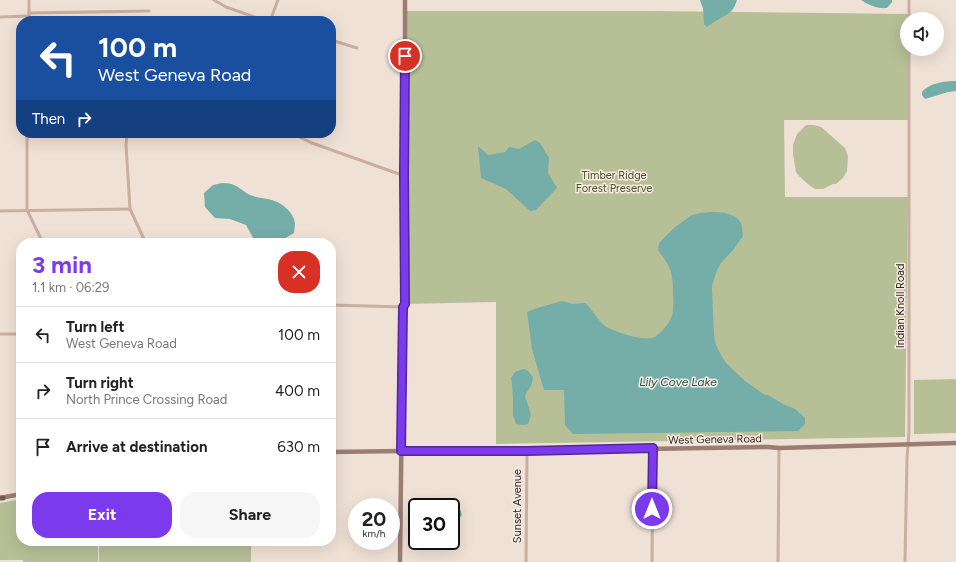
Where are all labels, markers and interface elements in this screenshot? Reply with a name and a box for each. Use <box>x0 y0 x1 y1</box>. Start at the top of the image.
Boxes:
map controls <box>900 12 944 56</box>
button: sound <box>900 12 944 56</box>
text: 100 m <box>98 30 177 64</box>
icon: left <box>32 32 84 84</box>
pin <box>388 39 422 73</box>
icon: arrive <box>394 45 416 67</box>
text: West Geneva Road <box>98 64 251 86</box>
icon: right <box>73 108 95 130</box>
text: Then <box>32 110 65 128</box>
park label: Timber Ridge Forest Preserve <box>576 169 652 195</box>
text: 3 min <box>32 250 92 279</box>
button: close <box>278 251 320 293</box>
street label: Indian Knoll Road <box>894 264 907 348</box>
text: 1.1 km · 06:29 <box>32 280 109 295</box>
text: Turn left <box>66 318 124 336</box>
icon: left <box>32 324 54 346</box>
text: 100 m <box>278 326 320 344</box>
text: West Geneva Road <box>66 336 177 351</box>
text: Turn right <box>66 374 134 392</box>
water label: Lily Cove Lake <box>639 375 717 389</box>
icon: right <box>32 380 54 402</box>
text: 400 m <box>275 382 320 400</box>
text: North Prince Crossing Road <box>66 392 227 407</box>
street label: West Geneva Road <box>668 432 762 447</box>
icon: arrive <box>32 436 54 458</box>
text: Arrive at destination <box>66 438 207 456</box>
text: 630 m <box>277 438 320 456</box>
street label: Sunset Avenue <box>511 469 524 543</box>
position arrow <box>631 488 673 530</box>
button: Exit <box>32 492 172 538</box>
button: Share <box>180 492 320 538</box>
speed limit sign: 30 <box>408 498 460 550</box>
text: 20 <box>362 507 386 531</box>
text: km/h <box>363 527 385 540</box>

